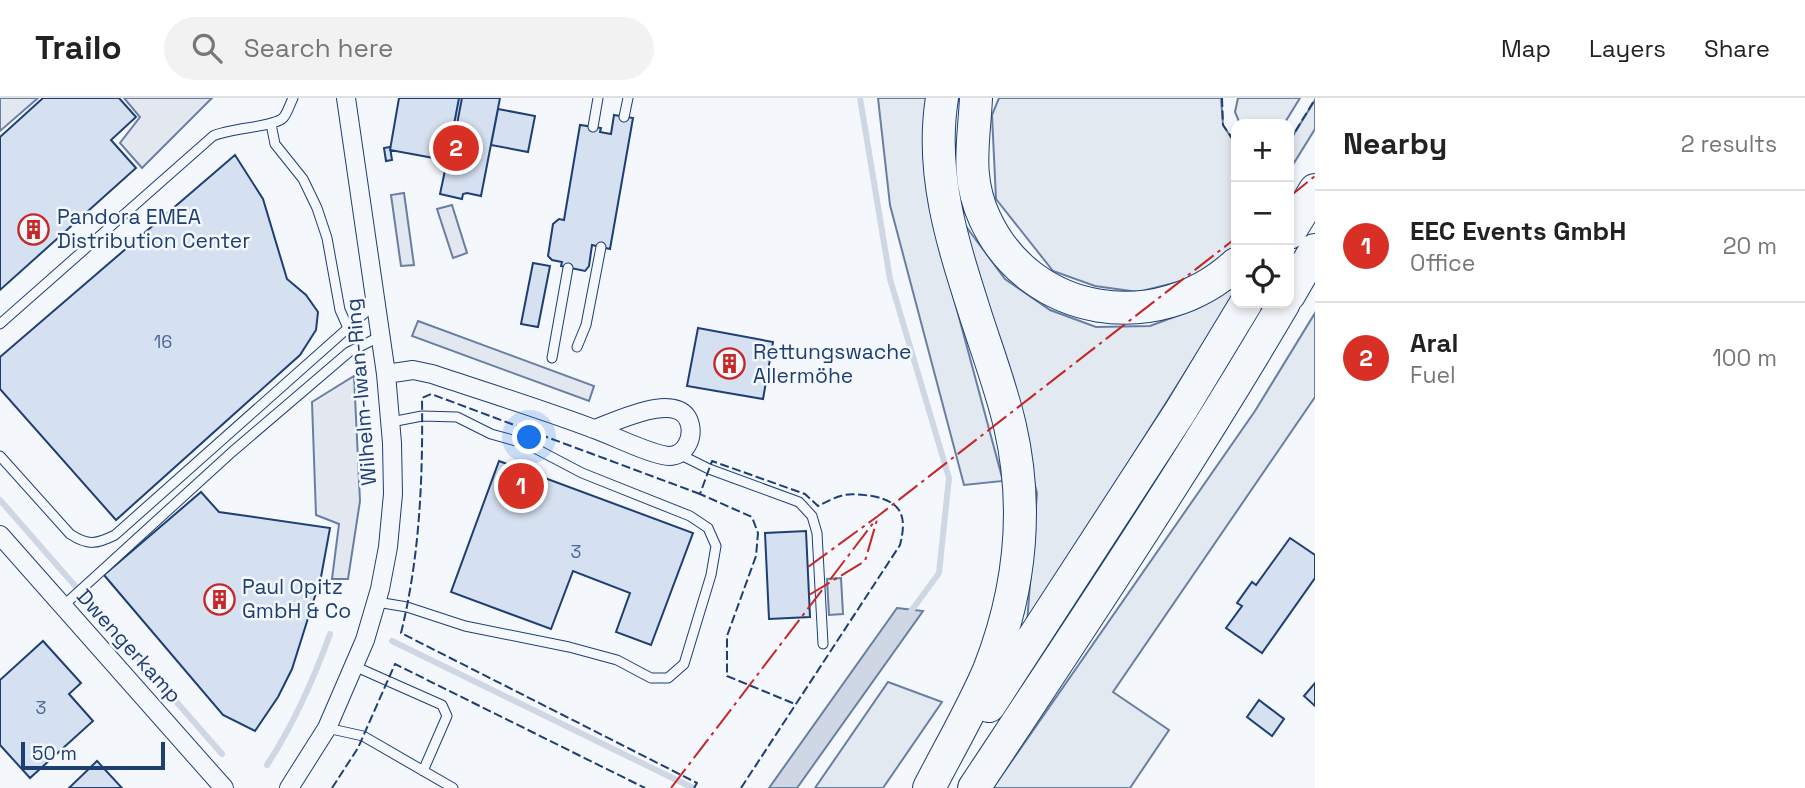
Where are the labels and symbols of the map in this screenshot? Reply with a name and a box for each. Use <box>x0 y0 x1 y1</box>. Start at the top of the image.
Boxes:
pin: 2 <box>433 122 479 174</box>
place label: Pandora EMEA Distribution Center <box>57 203 250 254</box>
building icon: Pandora EMEA Distribution Center <box>17 212 51 246</box>
street label: Wilhelm-Iwan-Ring <box>339 297 382 487</box>
house number: 16 <box>154 330 172 353</box>
place label: Rettungswache Allermöhe <box>753 338 912 389</box>
building icon: Rettungswache Allermöhe <box>713 347 747 381</box>
your location <box>512 420 546 454</box>
pin: 1 <box>498 460 544 512</box>
house number: 3 <box>571 540 581 563</box>
place label: Paul Opitz GmbH & Co <box>242 573 351 624</box>
building icon: Paul Opitz GmbH & Co <box>202 582 236 616</box>
street label: Dwengerkamp <box>71 583 188 708</box>
house number: 3 <box>36 696 46 719</box>
scale bar <box>21 739 164 771</box>

